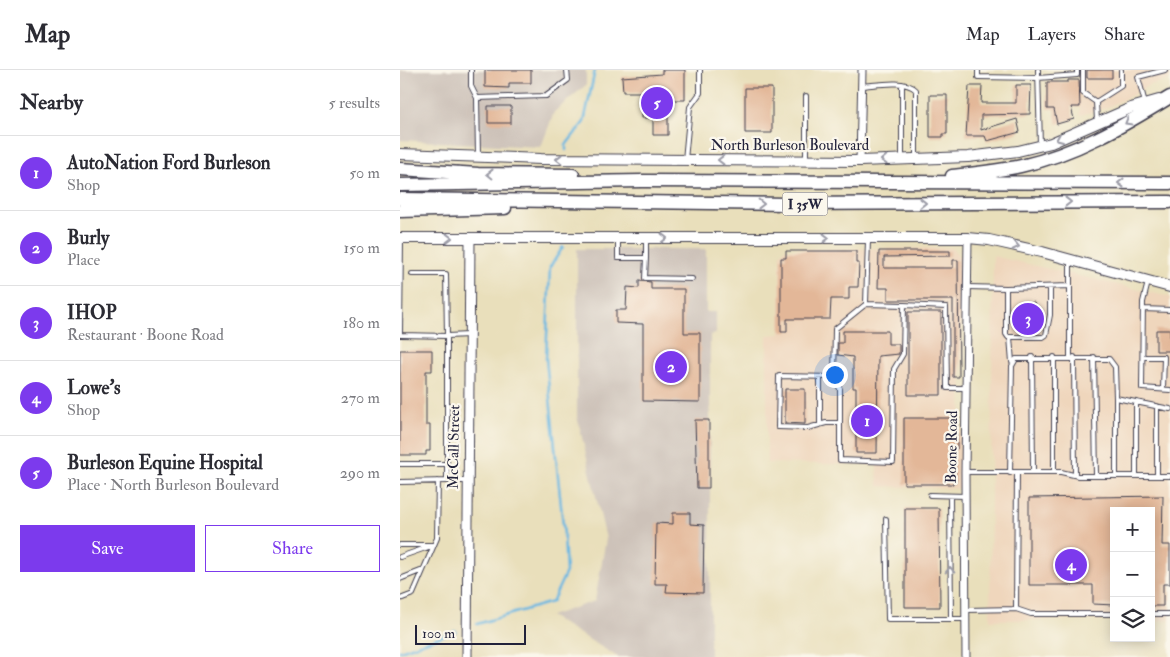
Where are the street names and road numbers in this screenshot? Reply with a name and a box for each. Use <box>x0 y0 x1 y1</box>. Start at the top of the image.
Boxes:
street label: North Burleson Boulevard <box>711 136 870 155</box>
road number: I 35W <box>782 192 828 216</box>
street label: McCall Street <box>444 405 464 489</box>
street label: Boone Road <box>942 410 962 484</box>

